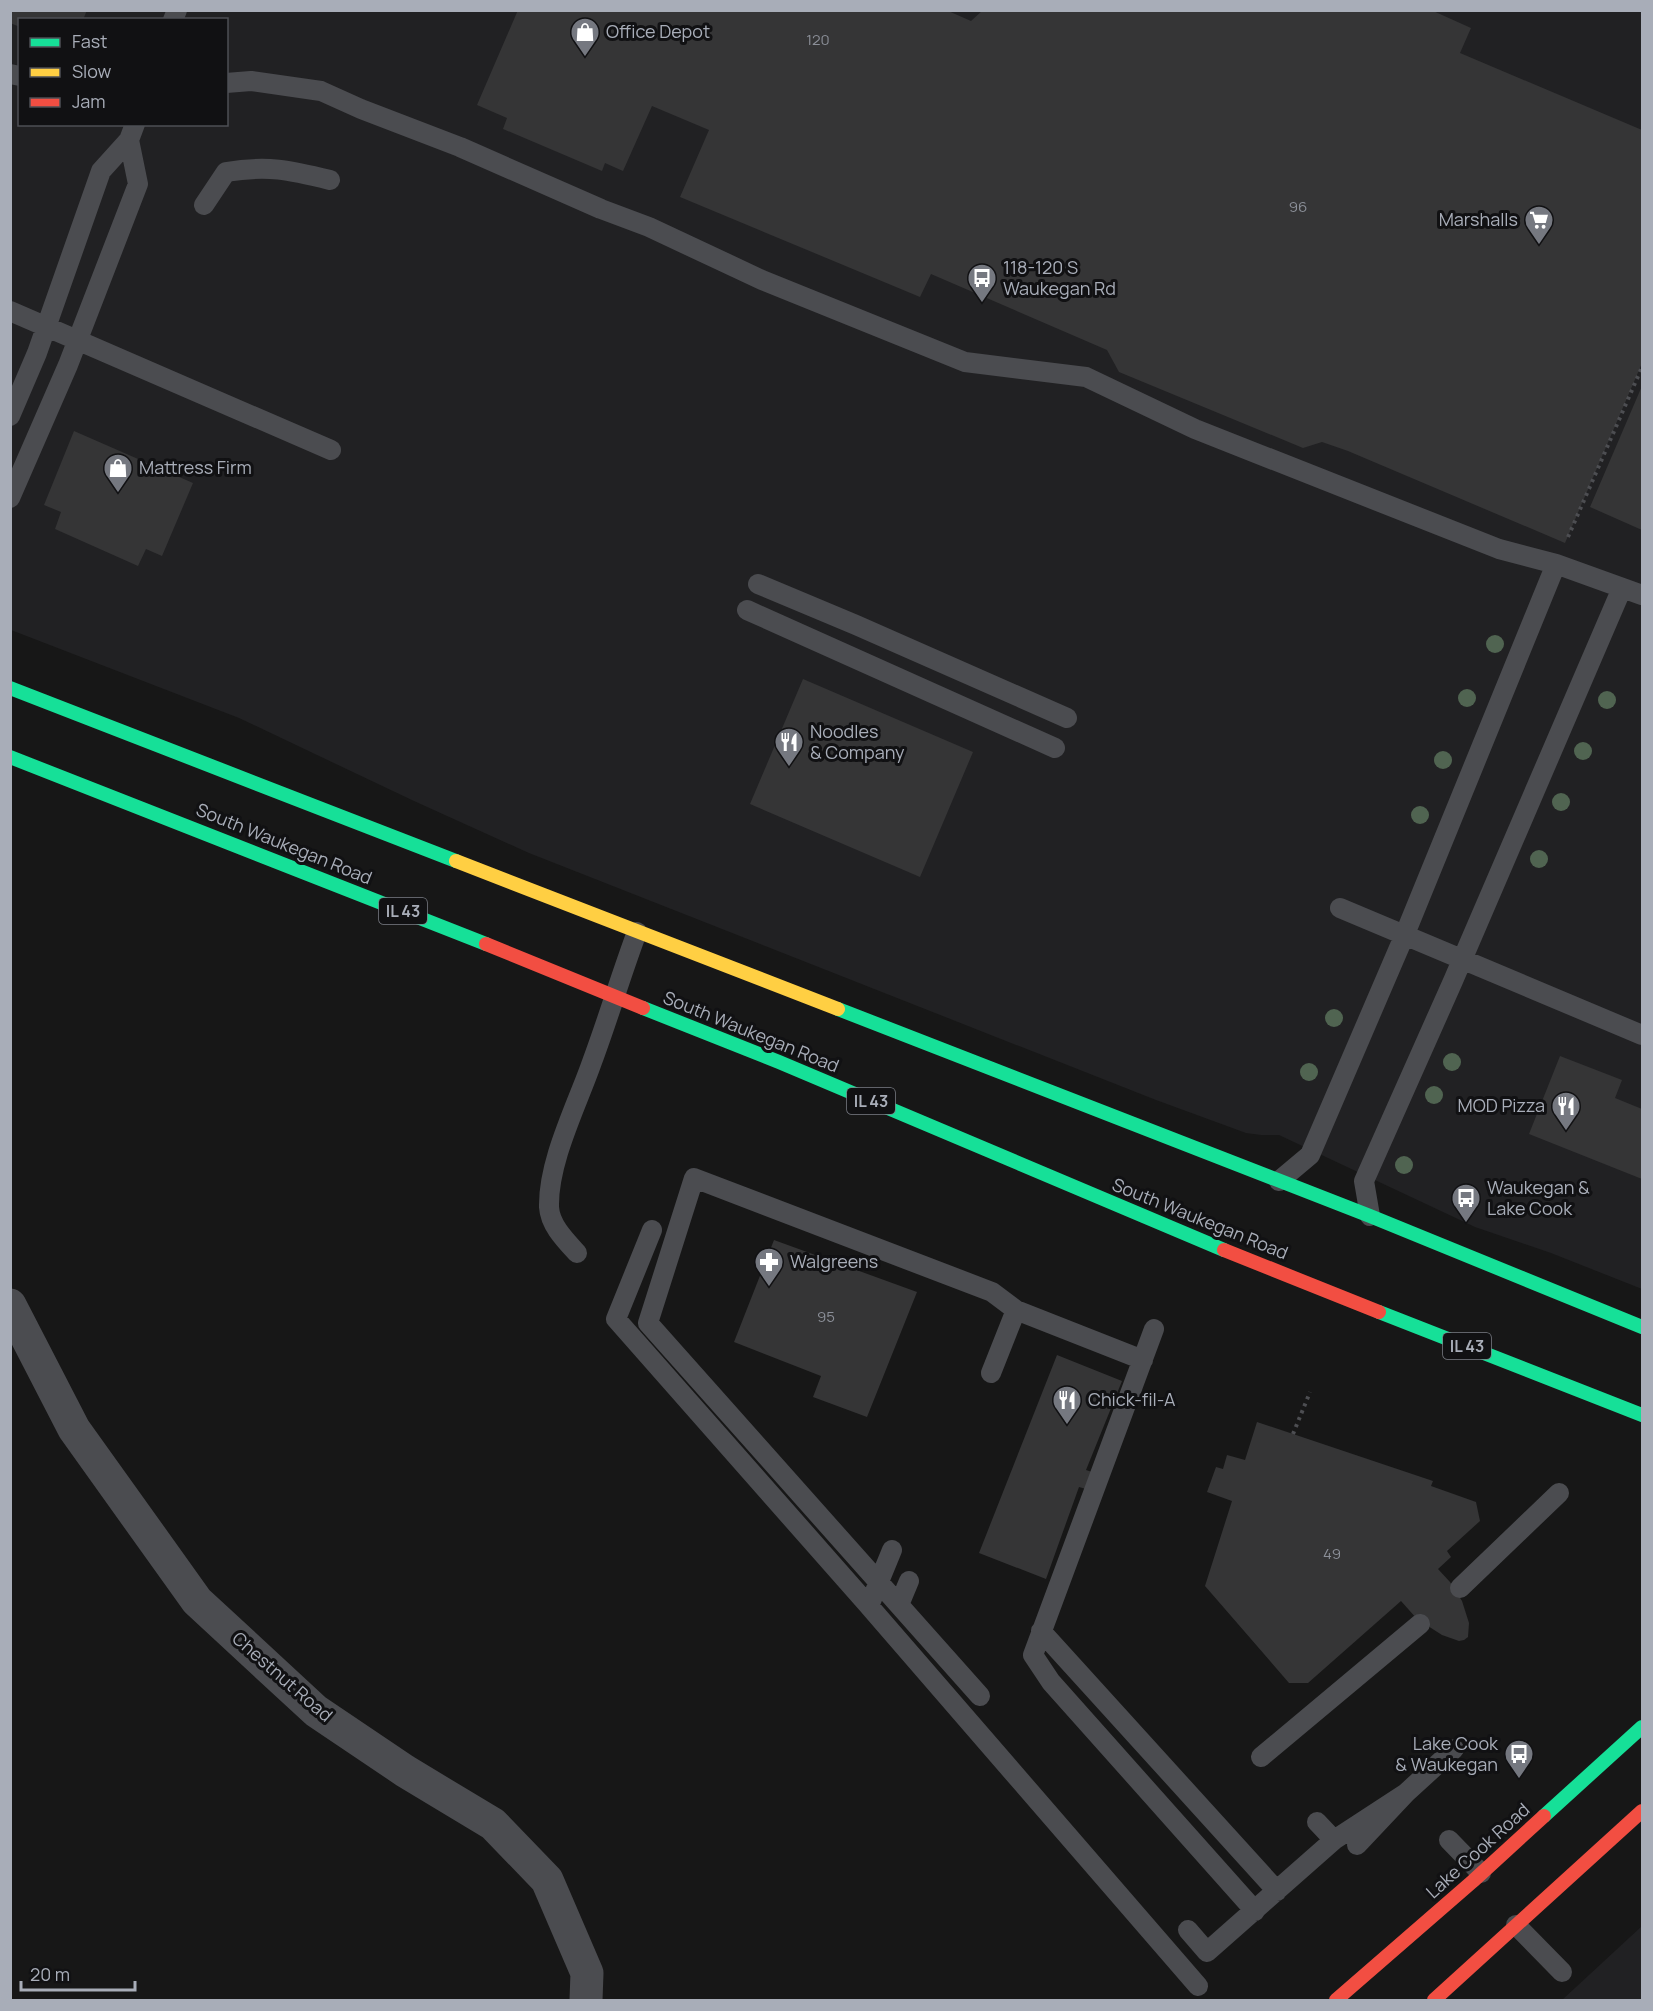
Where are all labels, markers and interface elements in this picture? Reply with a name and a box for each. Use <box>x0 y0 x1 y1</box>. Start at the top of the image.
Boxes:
shop icon: Office Depot <box>569 16 601 58</box>
legend <box>18 18 228 126</box>
place label: Office Depot <box>606 19 710 43</box>
text: Fast <box>72 29 107 53</box>
house number: 120 <box>806 29 830 50</box>
text: Slow <box>72 59 112 83</box>
text: Jam <box>72 89 106 113</box>
house number: 96 <box>1289 196 1307 217</box>
supermarket icon: Marshalls <box>1523 204 1555 246</box>
place label: Marshalls <box>1439 207 1518 231</box>
place label: 118-120 S Waukegan Rd <box>1003 255 1116 300</box>
bus stop icon: 118-120 S Waukegan Rd <box>966 262 998 304</box>
shop icon: Mattress Firm <box>102 452 134 494</box>
place label: Mattress Firm <box>139 455 252 479</box>
place label: Noodles & Company <box>810 719 905 764</box>
restaurant icon: Noodles & Company <box>773 726 805 768</box>
street label: South Waukegan Road <box>193 797 376 889</box>
road number: IL 43 <box>379 898 427 924</box>
street label: South Waukegan Road <box>660 985 843 1077</box>
road number: IL 43 <box>847 1088 895 1114</box>
restaurant icon: MOD Pizza <box>1550 1090 1582 1132</box>
place label: MOD Pizza <box>1458 1093 1545 1117</box>
street label: South Waukegan Road <box>1109 1172 1292 1264</box>
place label: Waukegan & Lake Cook <box>1487 1175 1590 1220</box>
bus stop icon: Waukegan & Lake Cook <box>1450 1182 1482 1224</box>
pharmacy icon: Walgreens <box>753 1246 785 1288</box>
place label: Walgreens <box>790 1249 878 1273</box>
house number: 95 <box>817 1306 835 1327</box>
road number: IL 43 <box>1443 1333 1491 1359</box>
restaurant icon: Chick-fil-A <box>1051 1384 1083 1426</box>
place label: Chick-fil-A <box>1088 1387 1176 1411</box>
house number: 49 <box>1323 1543 1341 1564</box>
street label: Chestnut Road <box>227 1626 338 1727</box>
place label: Lake Cook & Waukegan <box>1395 1731 1499 1776</box>
bus stop icon: Lake Cook & Waukegan <box>1503 1738 1535 1780</box>
street label: Lake Cook Road <box>1420 1797 1534 1903</box>
scale bar <box>21 1954 135 1992</box>
text: 20 m <box>30 1962 70 1986</box>

